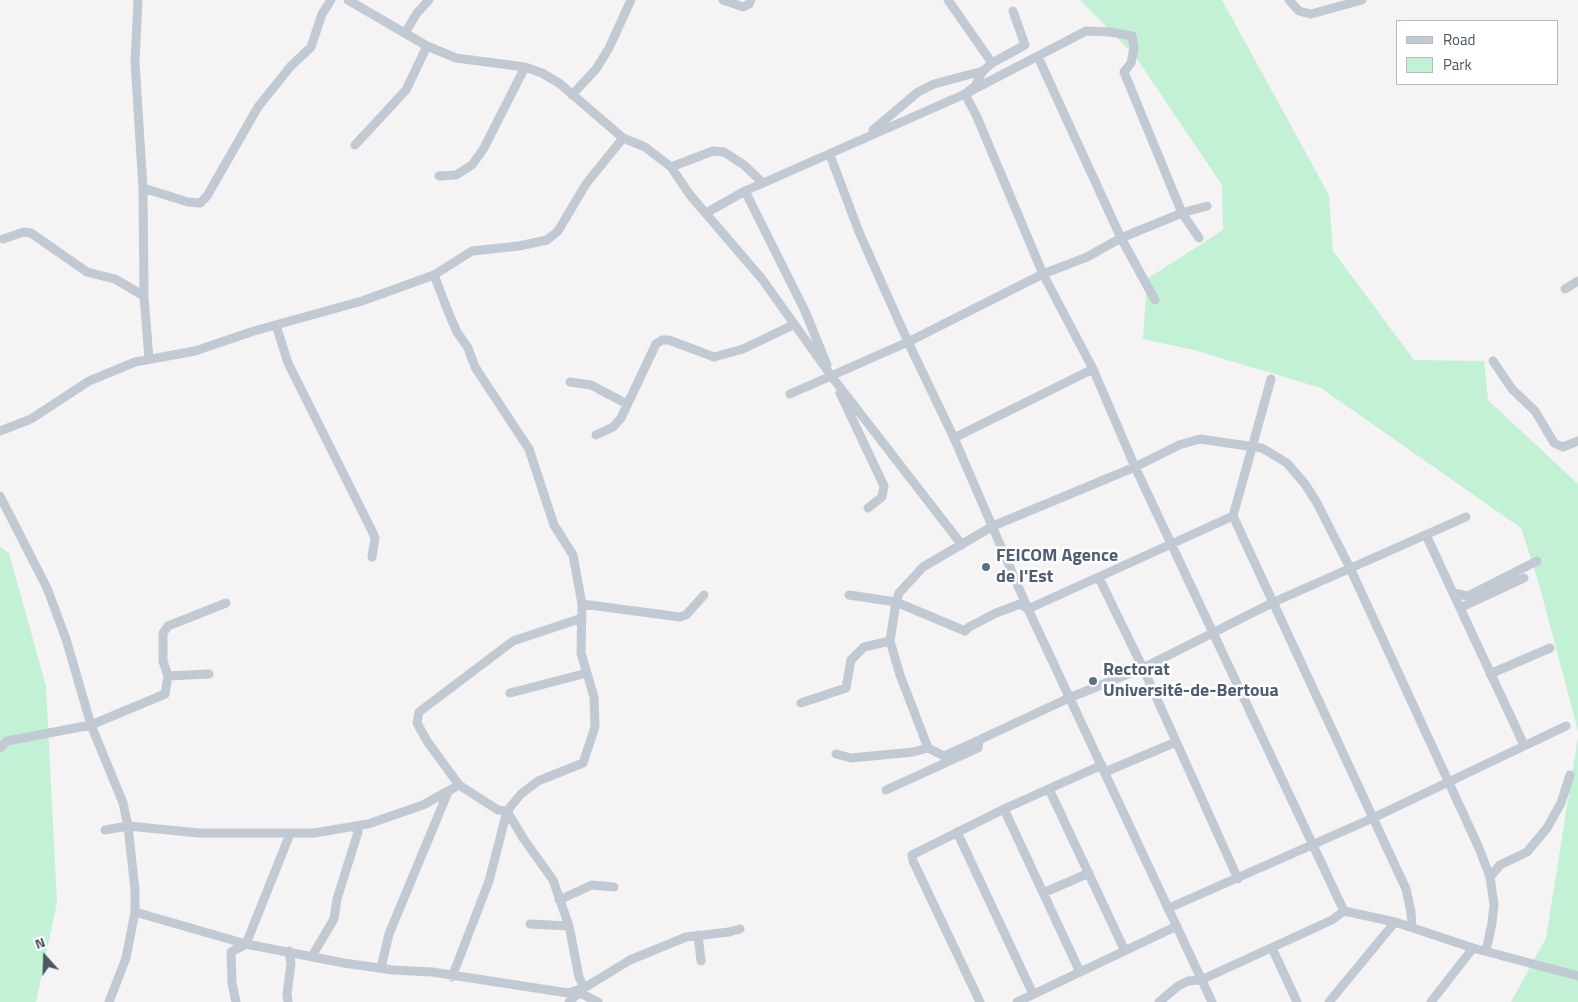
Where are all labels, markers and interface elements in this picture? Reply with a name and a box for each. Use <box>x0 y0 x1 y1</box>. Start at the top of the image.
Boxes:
legend <box>1396 20 1558 85</box>
text: Road <box>1443 28 1475 51</box>
text: Park <box>1443 53 1472 76</box>
place label: FEICOM Agence de l'Est <box>996 546 1118 588</box>
marker: FEICOM Agence de l'Est <box>980 561 992 573</box>
place label: Rectorat Université-de-Bertoua <box>1103 660 1279 702</box>
marker: Rectorat Université-de-Bertoua <box>1087 675 1099 687</box>
text: N <box>32 931 48 954</box>
north arrow <box>20 932 70 982</box>

